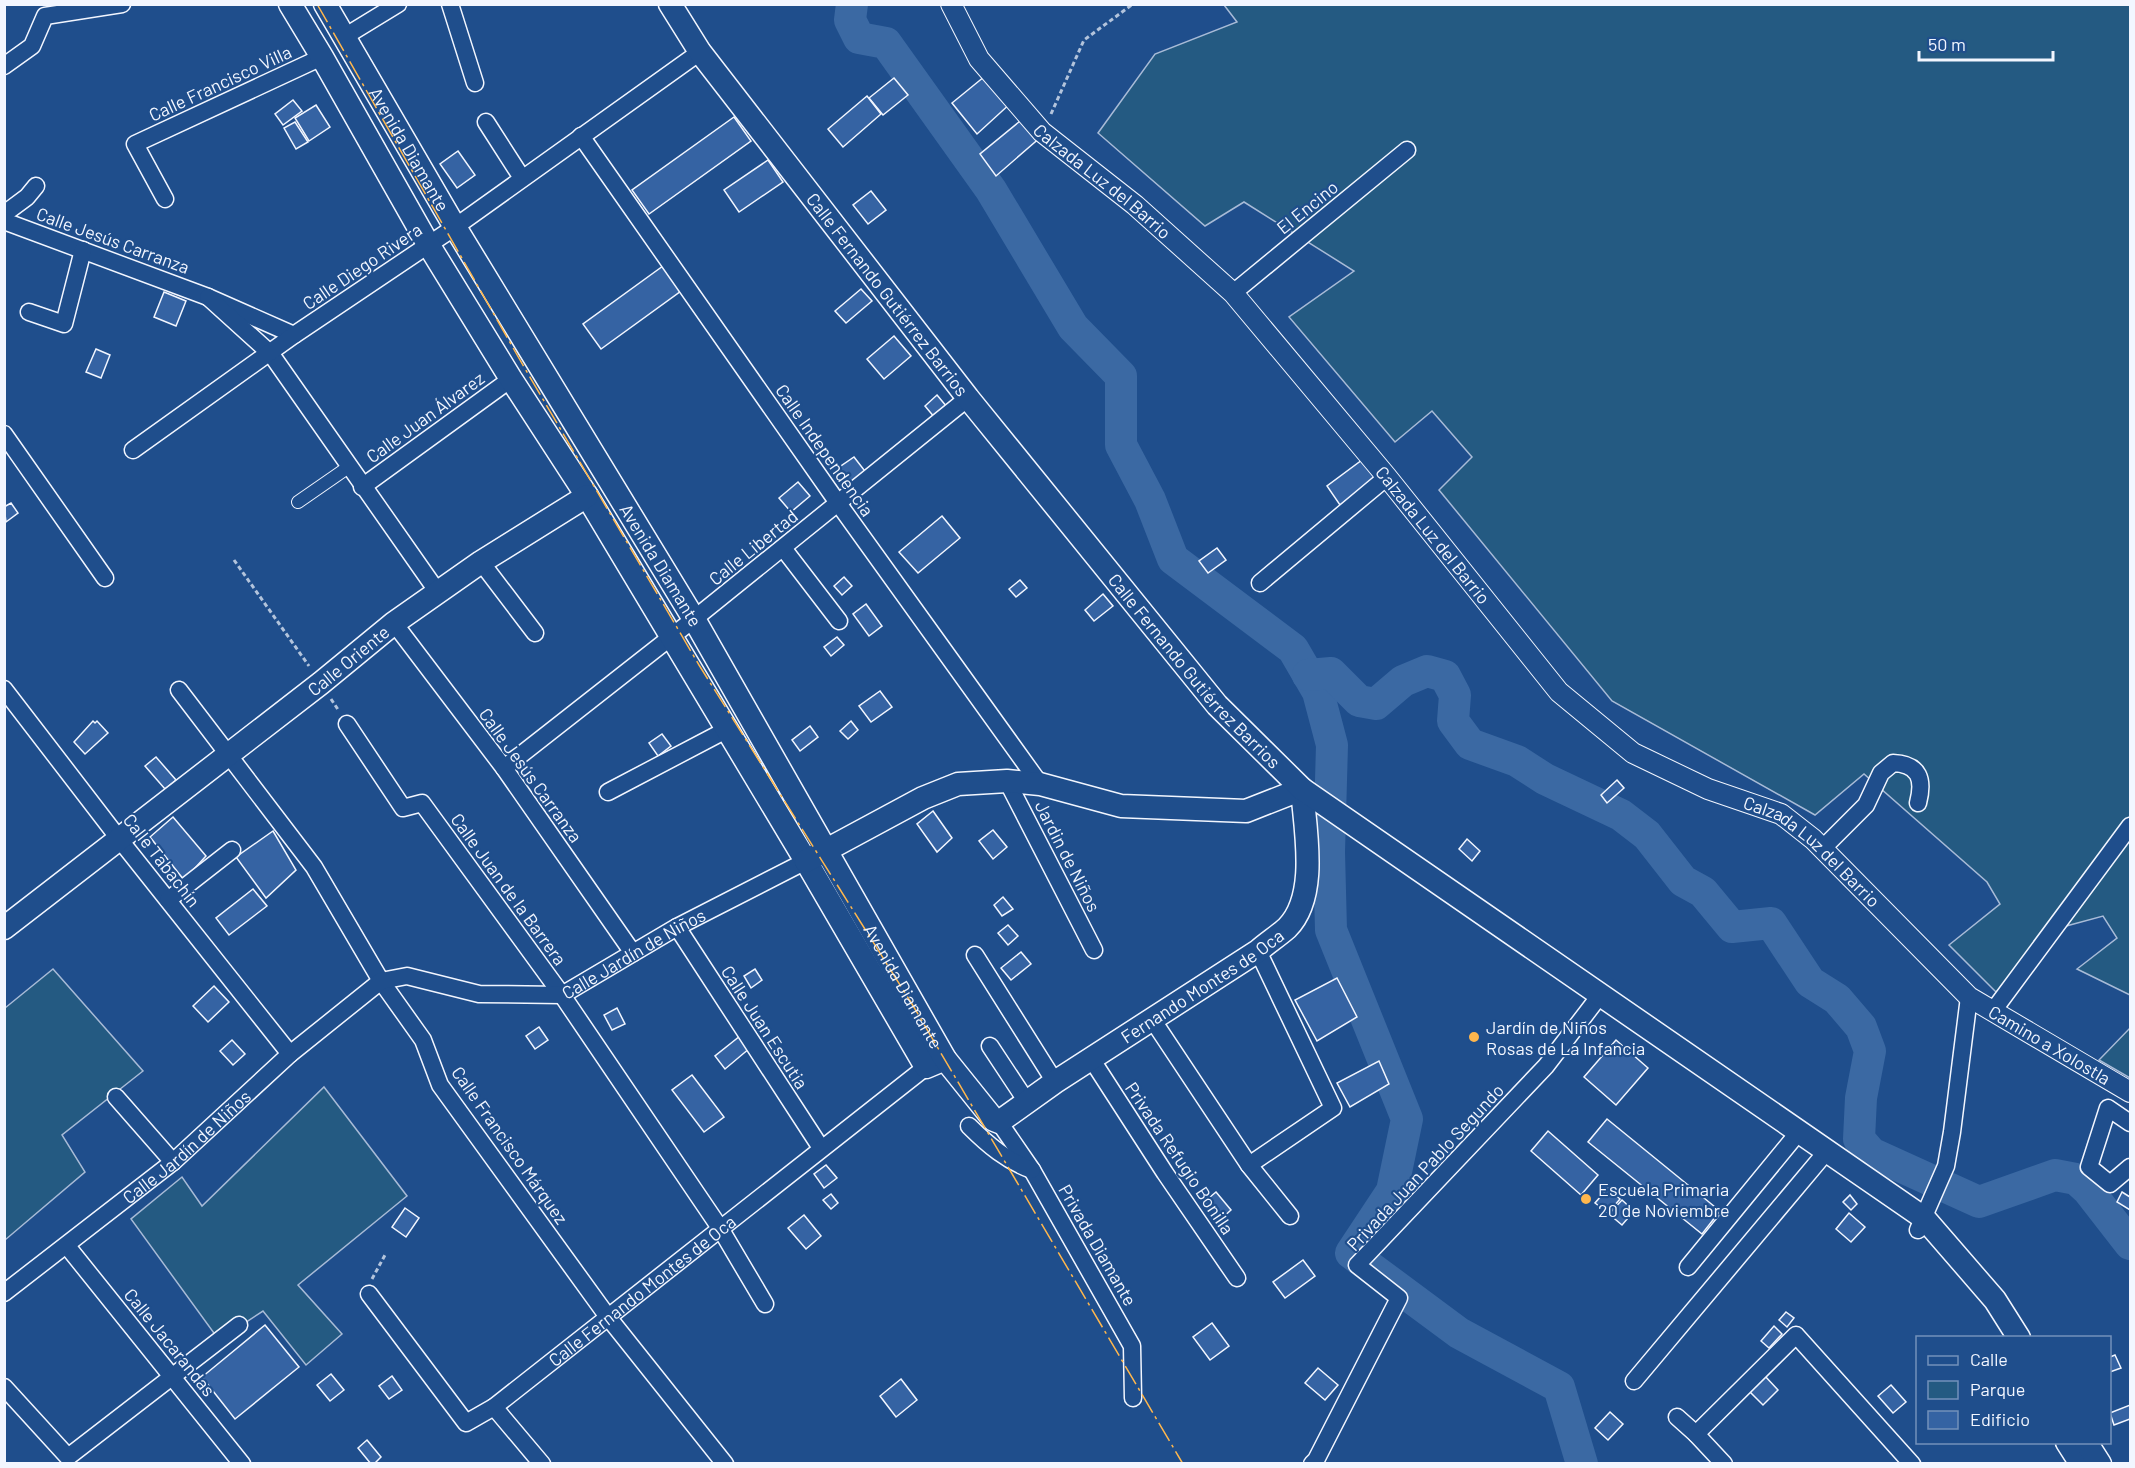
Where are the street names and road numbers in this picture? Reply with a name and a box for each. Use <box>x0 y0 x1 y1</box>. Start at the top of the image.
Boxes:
street label: Calle Francisco Villa <box>145 40 295 126</box>
street label: Avenida Diamante <box>365 83 454 215</box>
street label: Calzada Luz del Barrio <box>1029 119 1176 243</box>
street label: El Encino <box>1272 176 1342 238</box>
street label: Calle Fernando Gutiérrez Barrios <box>802 188 973 400</box>
street label: Calle Jesús Carranza <box>34 202 192 278</box>
street label: Calle Diego Rivera <box>298 218 426 314</box>
street label: Calle Juan Álvarez <box>362 367 488 467</box>
street label: Calle Independencia <box>771 380 879 520</box>
street label: Calzada Luz del Barrio <box>1371 461 1495 608</box>
street label: Avenida Diamante <box>615 500 707 630</box>
street label: Calle Libertad <box>704 504 802 590</box>
street label: Calle Fernando Gutiérrez Barrios <box>1104 569 1285 773</box>
street label: Calle Oriente <box>303 621 394 700</box>
street label: Calle Jesús Carranza <box>475 703 587 847</box>
street label: Calzada Luz del Barrio <box>1741 791 1885 912</box>
street label: Jardin de Niños <box>1031 797 1105 915</box>
street label: Calle Tabachín <box>119 809 205 911</box>
street label: Calle Juan de la Barrera <box>446 809 572 969</box>
street label: Calle Jardín de Niños <box>558 903 709 1004</box>
street label: Avenida Diamante <box>859 920 948 1052</box>
street label: Fernando Montes de Oca <box>1117 924 1288 1048</box>
street label: Calle Juan Escutia <box>717 961 813 1093</box>
street label: Camino a Xolostla <box>1985 1000 2115 1089</box>
street label: Calle Francisco Márquez <box>447 1062 573 1228</box>
street label: Privada Refugio Bonilla <box>1121 1078 1239 1238</box>
street label: Privada Juan Pablo Segundo <box>1342 1079 1508 1255</box>
street label: Calle Jardín de Niños <box>118 1085 255 1208</box>
street label: Privada Diamante <box>1054 1180 1142 1310</box>
street label: Calle Fernando Montes de Oca <box>544 1210 740 1371</box>
street label: Calle Jacarandas <box>120 1284 220 1400</box>

